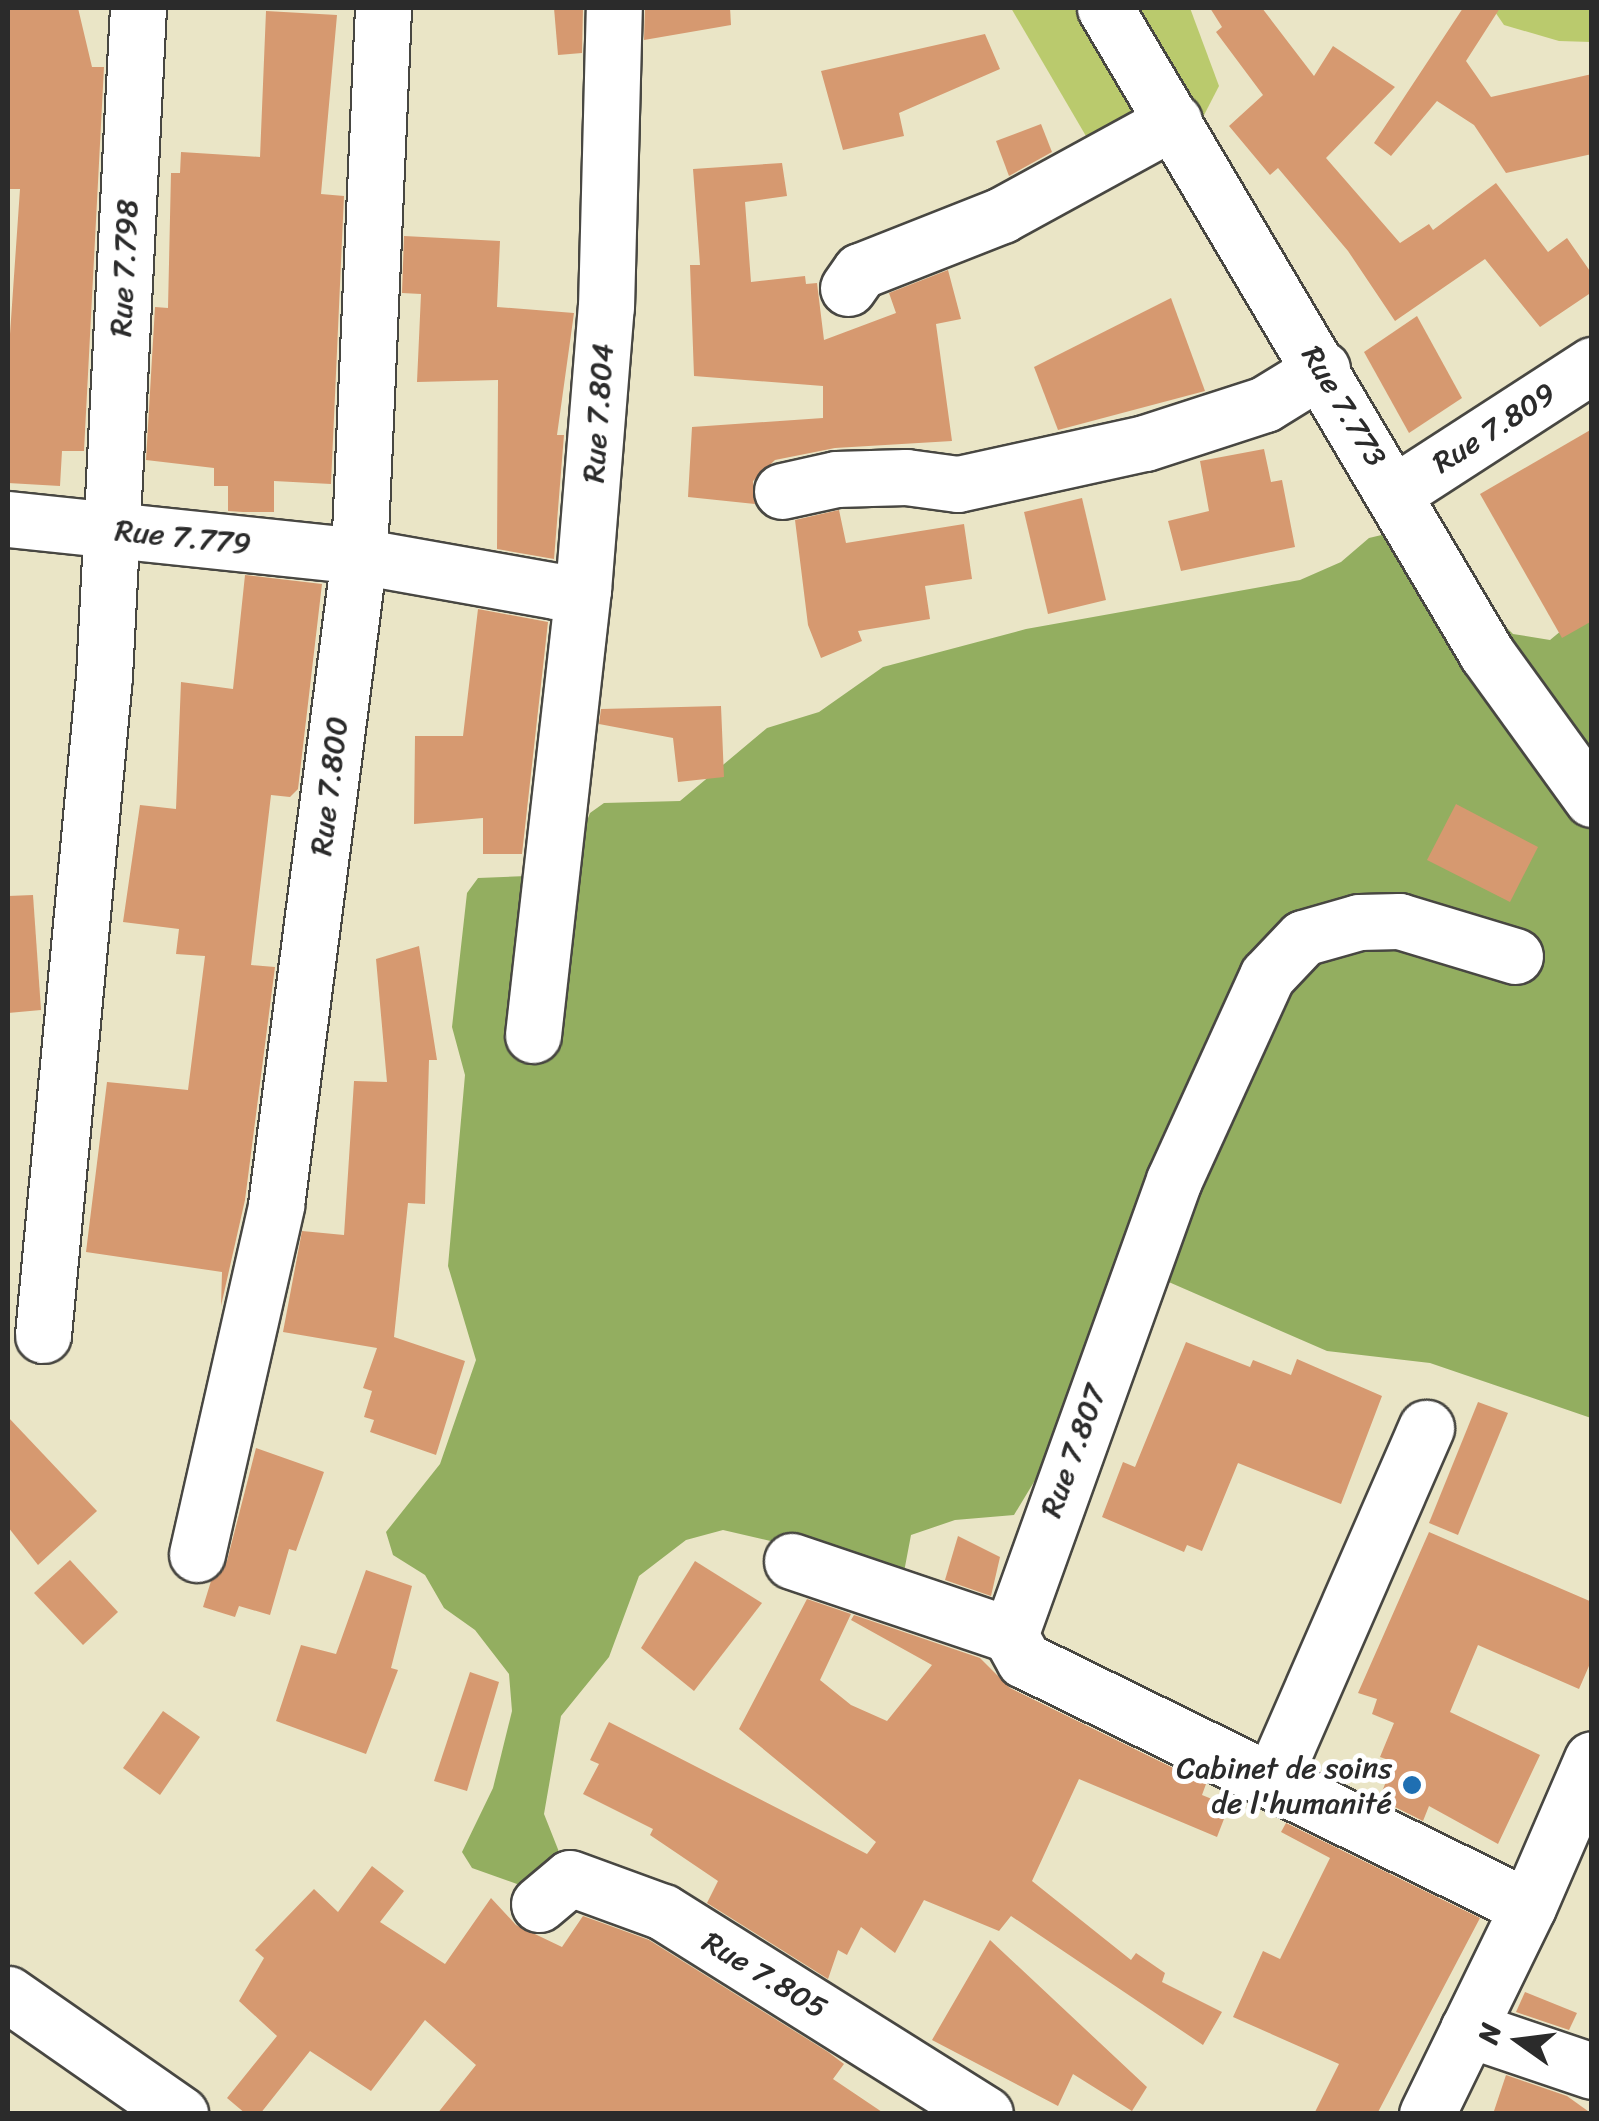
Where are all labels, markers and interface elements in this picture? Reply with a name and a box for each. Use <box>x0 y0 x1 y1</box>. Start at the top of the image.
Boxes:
street label: Rue 7.798 <box>102 198 146 338</box>
street label: Rue 7.773 <box>1294 339 1394 473</box>
street label: Rue 7.804 <box>575 342 621 484</box>
street label: Rue 7.809 <box>1426 375 1562 481</box>
street label: Rue 7.779 <box>113 512 253 562</box>
street label: Rue 7.800 <box>303 714 355 858</box>
street label: Rue 7.807 <box>1033 1380 1113 1522</box>
place label: Cabinet de soins de l'humanité <box>1178 1750 1392 1820</box>
marker: Cabinet de soins de l'humanité <box>1401 1774 1423 1796</box>
street label: Rue 7.805 <box>696 1924 834 2026</box>
north arrow <box>1469 1991 1569 2091</box>
text: N <box>1463 2018 1516 2049</box>

